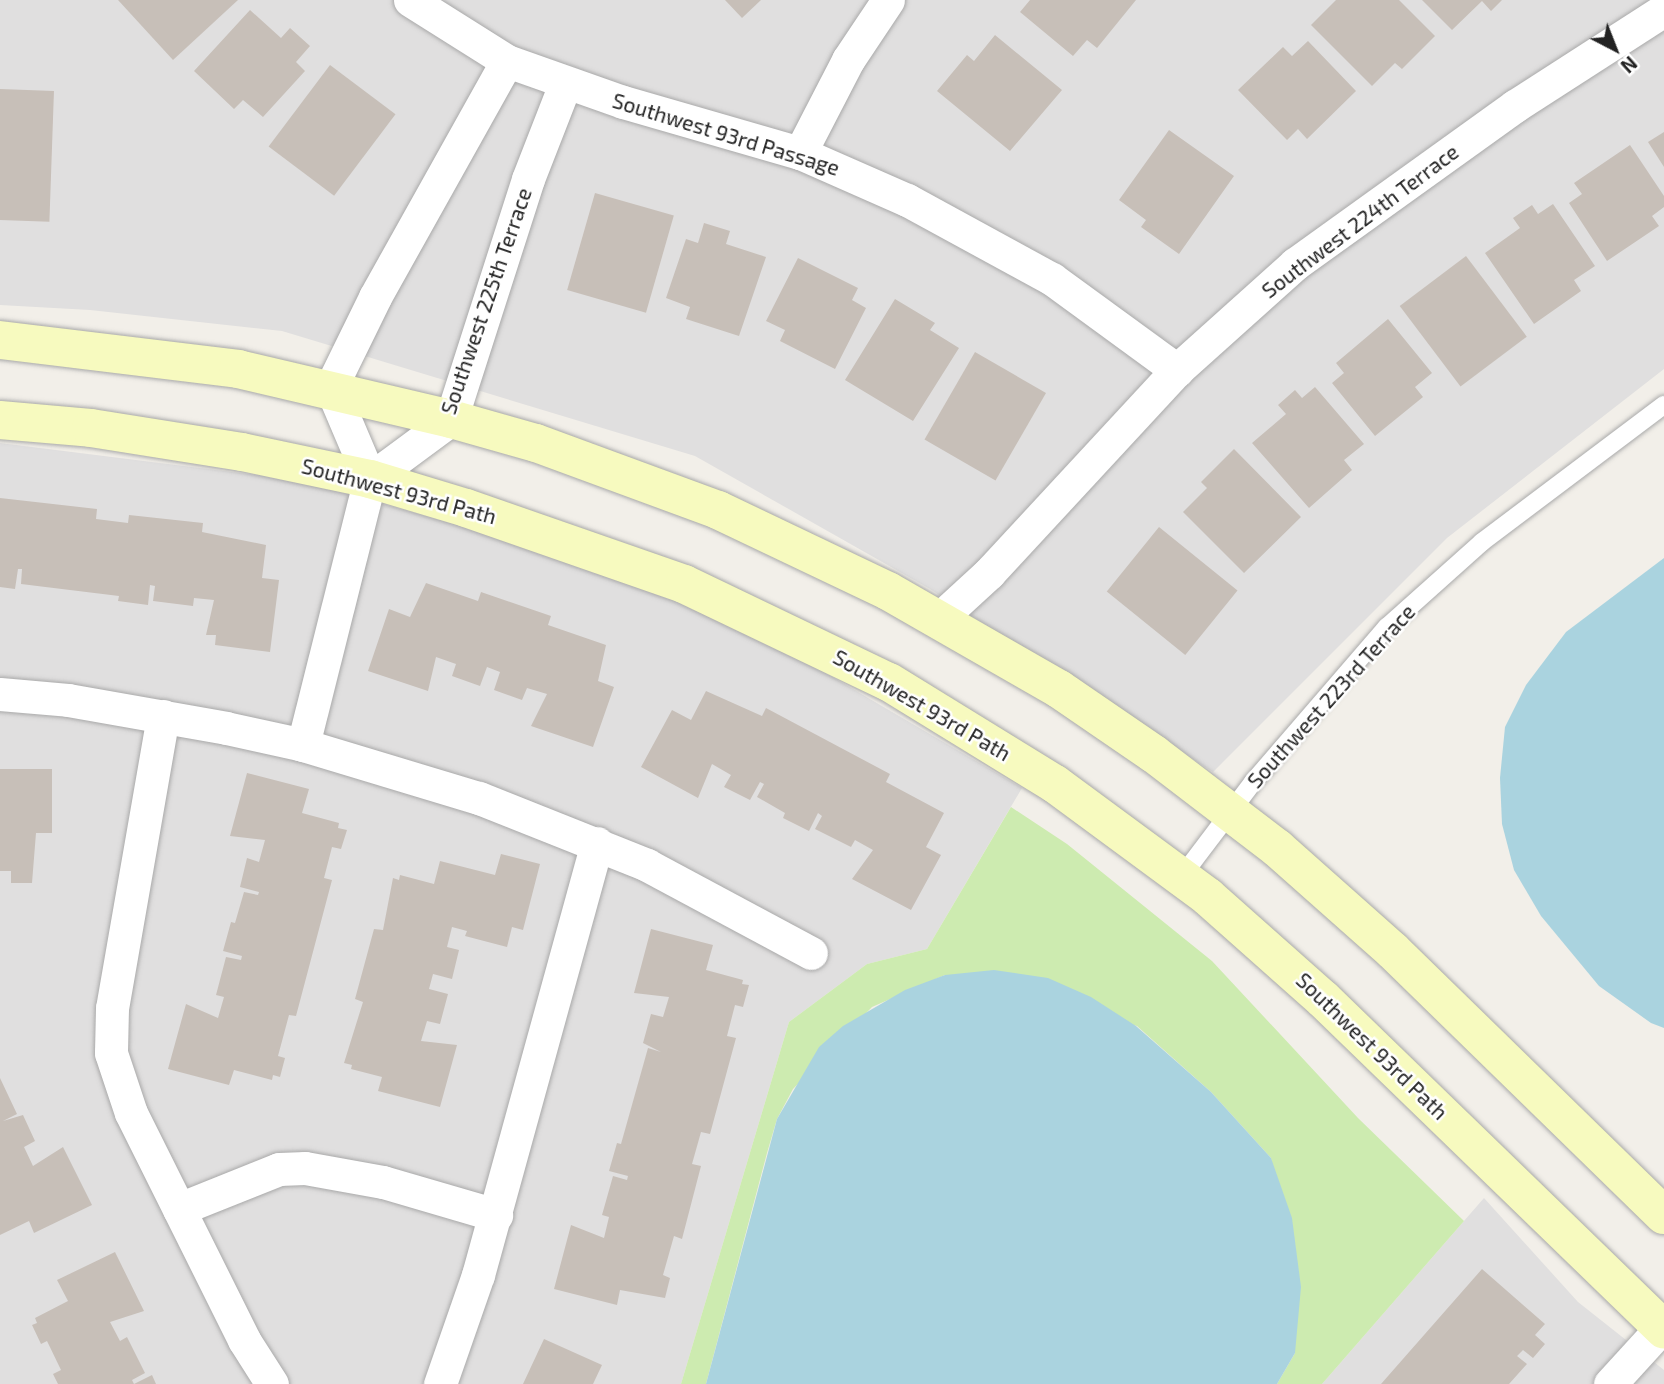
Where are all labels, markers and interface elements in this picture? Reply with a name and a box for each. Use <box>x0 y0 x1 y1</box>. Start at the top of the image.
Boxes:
north arrow <box>1580 14 1650 84</box>
text: N <box>1617 52 1642 78</box>
street label: Southwest 93rd Passage <box>609 87 843 181</box>
street label: Southwest 224th Terrace <box>1257 139 1463 303</box>
street label: Southwest 225th Terrace <box>435 184 537 418</box>
street label: Southwest 93rd Path <box>299 453 499 529</box>
street label: Southwest 223rd Terrace <box>1242 599 1420 793</box>
street label: Southwest 93rd Path <box>829 644 1015 766</box>
street label: Southwest 93rd Path <box>1291 967 1453 1125</box>

